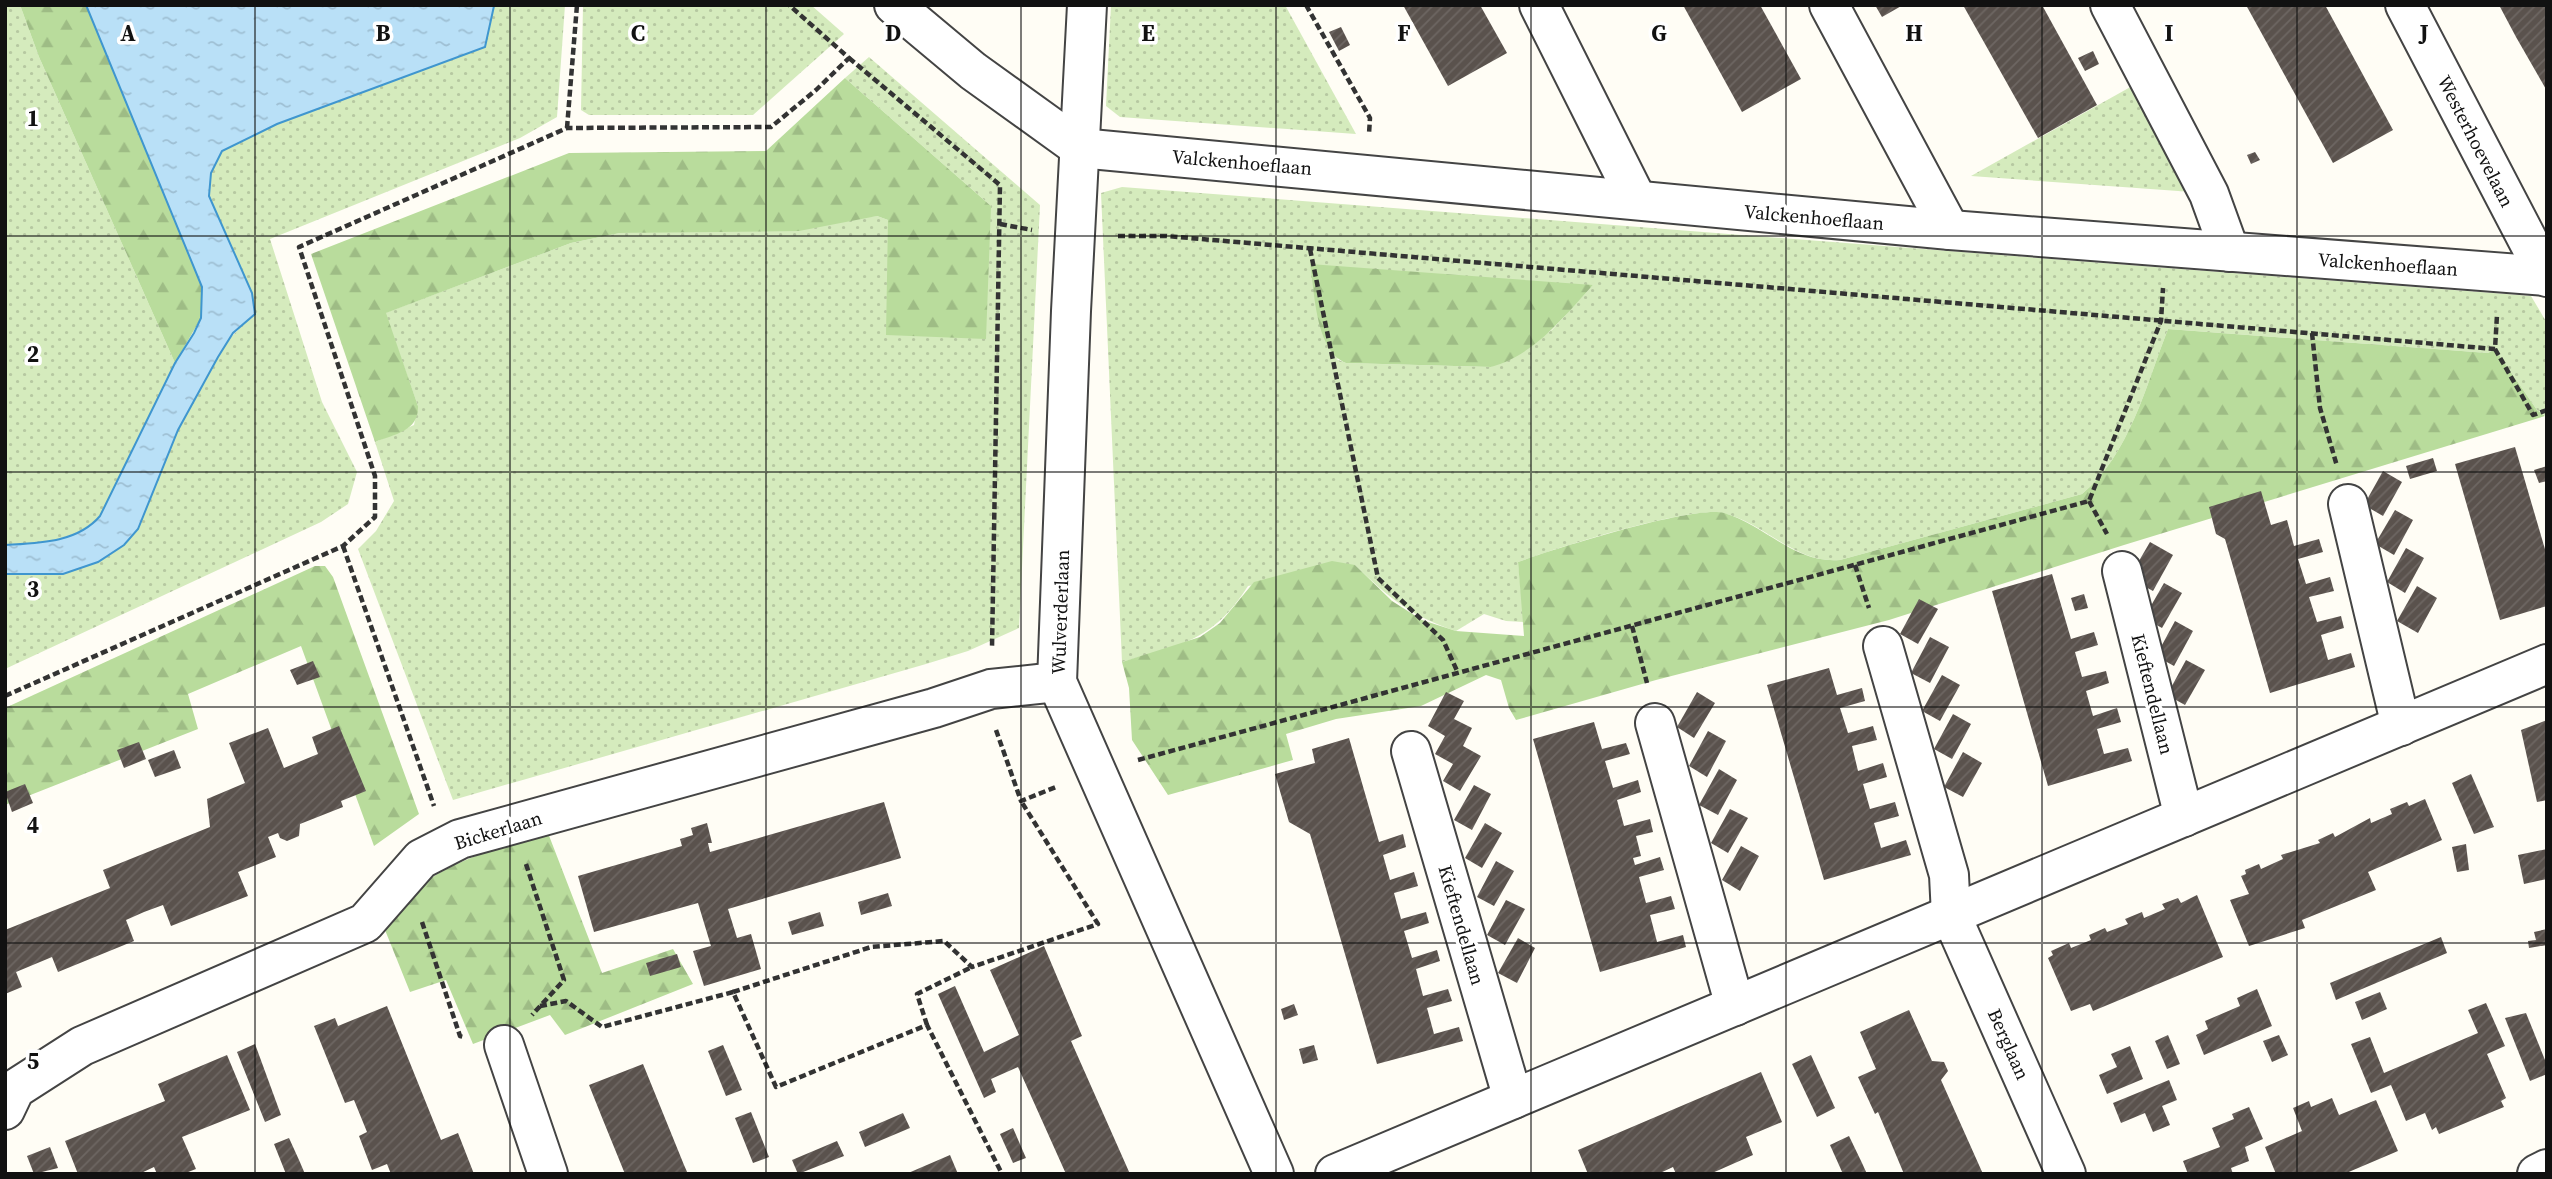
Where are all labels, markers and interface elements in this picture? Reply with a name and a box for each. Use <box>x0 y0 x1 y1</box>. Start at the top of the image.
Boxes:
text: A <box>120 17 136 49</box>
text: B <box>376 17 391 49</box>
text: C <box>631 17 645 49</box>
text: D <box>885 17 901 49</box>
text: E <box>1141 17 1155 49</box>
text: F <box>1397 17 1411 49</box>
text: G <box>1651 17 1667 49</box>
text: H <box>1905 17 1923 49</box>
text: I <box>2165 17 2174 49</box>
text: J <box>2417 17 2429 49</box>
street label: Westerhoevelaan <box>2432 71 2520 211</box>
text: 1 <box>27 102 39 134</box>
street label: Valckenhoeflaan <box>1171 143 1313 181</box>
street label: Valckenhoeflaan <box>1743 198 1885 236</box>
street label: Valckenhoeflaan <box>2317 246 2459 282</box>
text: 2 <box>27 338 39 370</box>
street label: Wulverderlaan <box>1045 549 1075 675</box>
text: 3 <box>27 573 39 605</box>
street label: Kieftendellaan <box>2125 631 2181 757</box>
street label: Bickerlaan <box>451 804 545 856</box>
text: 4 <box>27 809 39 841</box>
street label: Kieftendellaan <box>1432 862 1492 988</box>
street label: Berglaan <box>1982 1004 2036 1084</box>
text: 5 <box>27 1045 39 1077</box>

